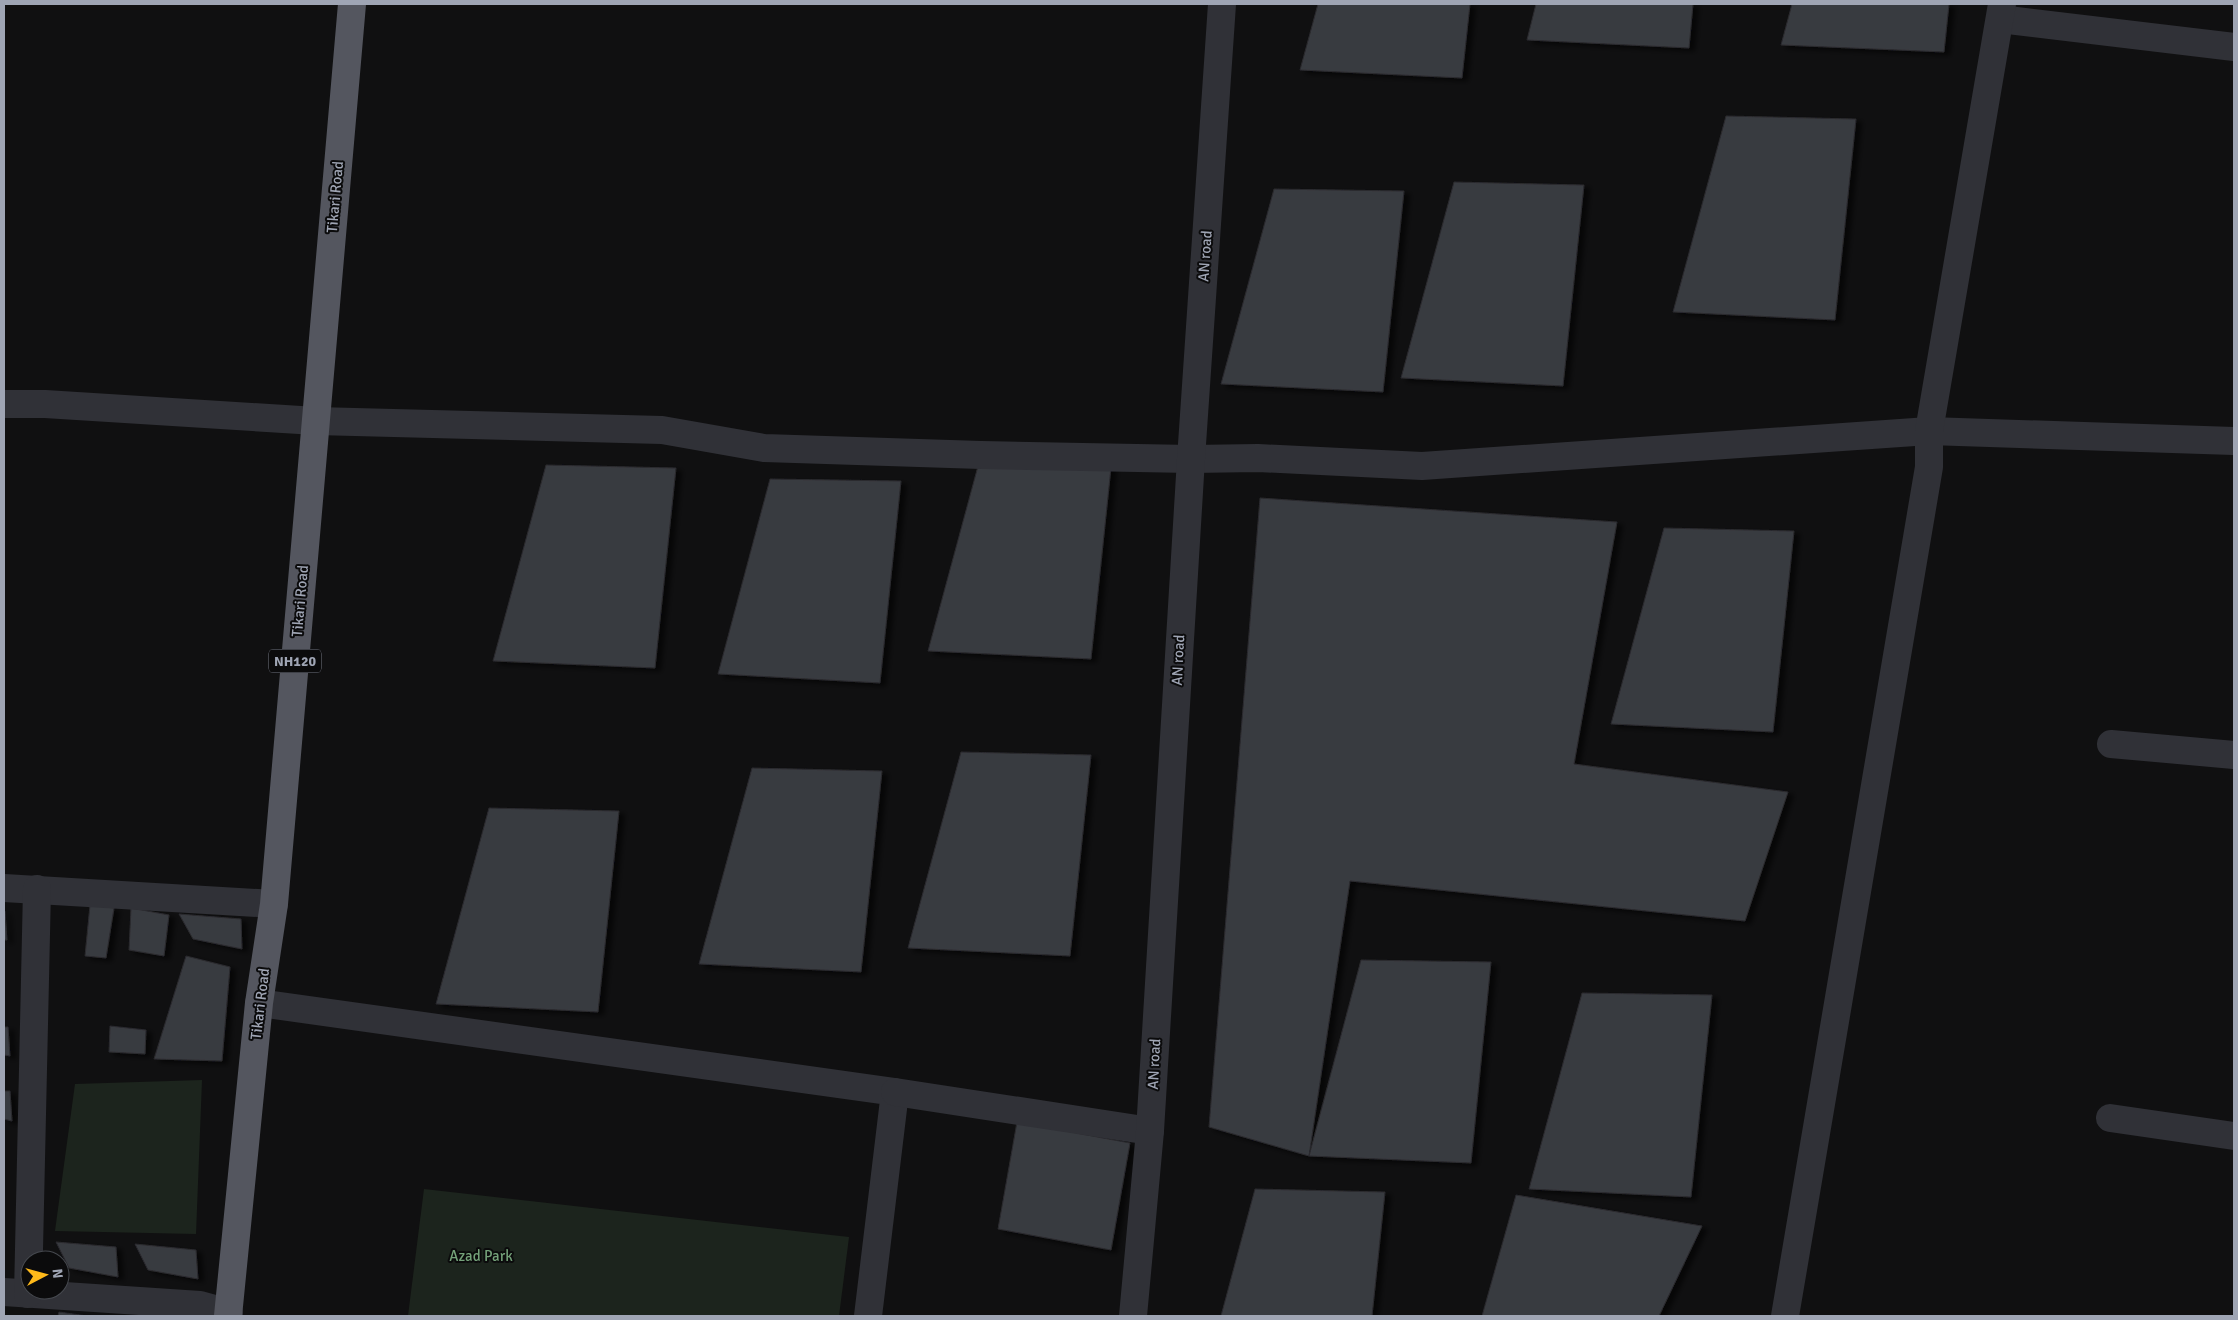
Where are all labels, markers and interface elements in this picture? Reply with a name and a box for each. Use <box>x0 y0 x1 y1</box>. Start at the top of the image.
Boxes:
street label: Tikari Road <box>323 160 347 234</box>
street label: AN road <box>1194 230 1216 282</box>
street label: Tikari Road <box>288 564 312 638</box>
street label: AN road <box>1168 634 1188 686</box>
road number: NH120 <box>269 649 321 672</box>
street label: Tikari Road <box>247 967 273 1041</box>
street label: AN road <box>1144 1038 1164 1090</box>
park label: Azad Park <box>449 1247 513 1265</box>
north arrow <box>20 1250 70 1300</box>
text: N <box>48 1268 66 1279</box>

